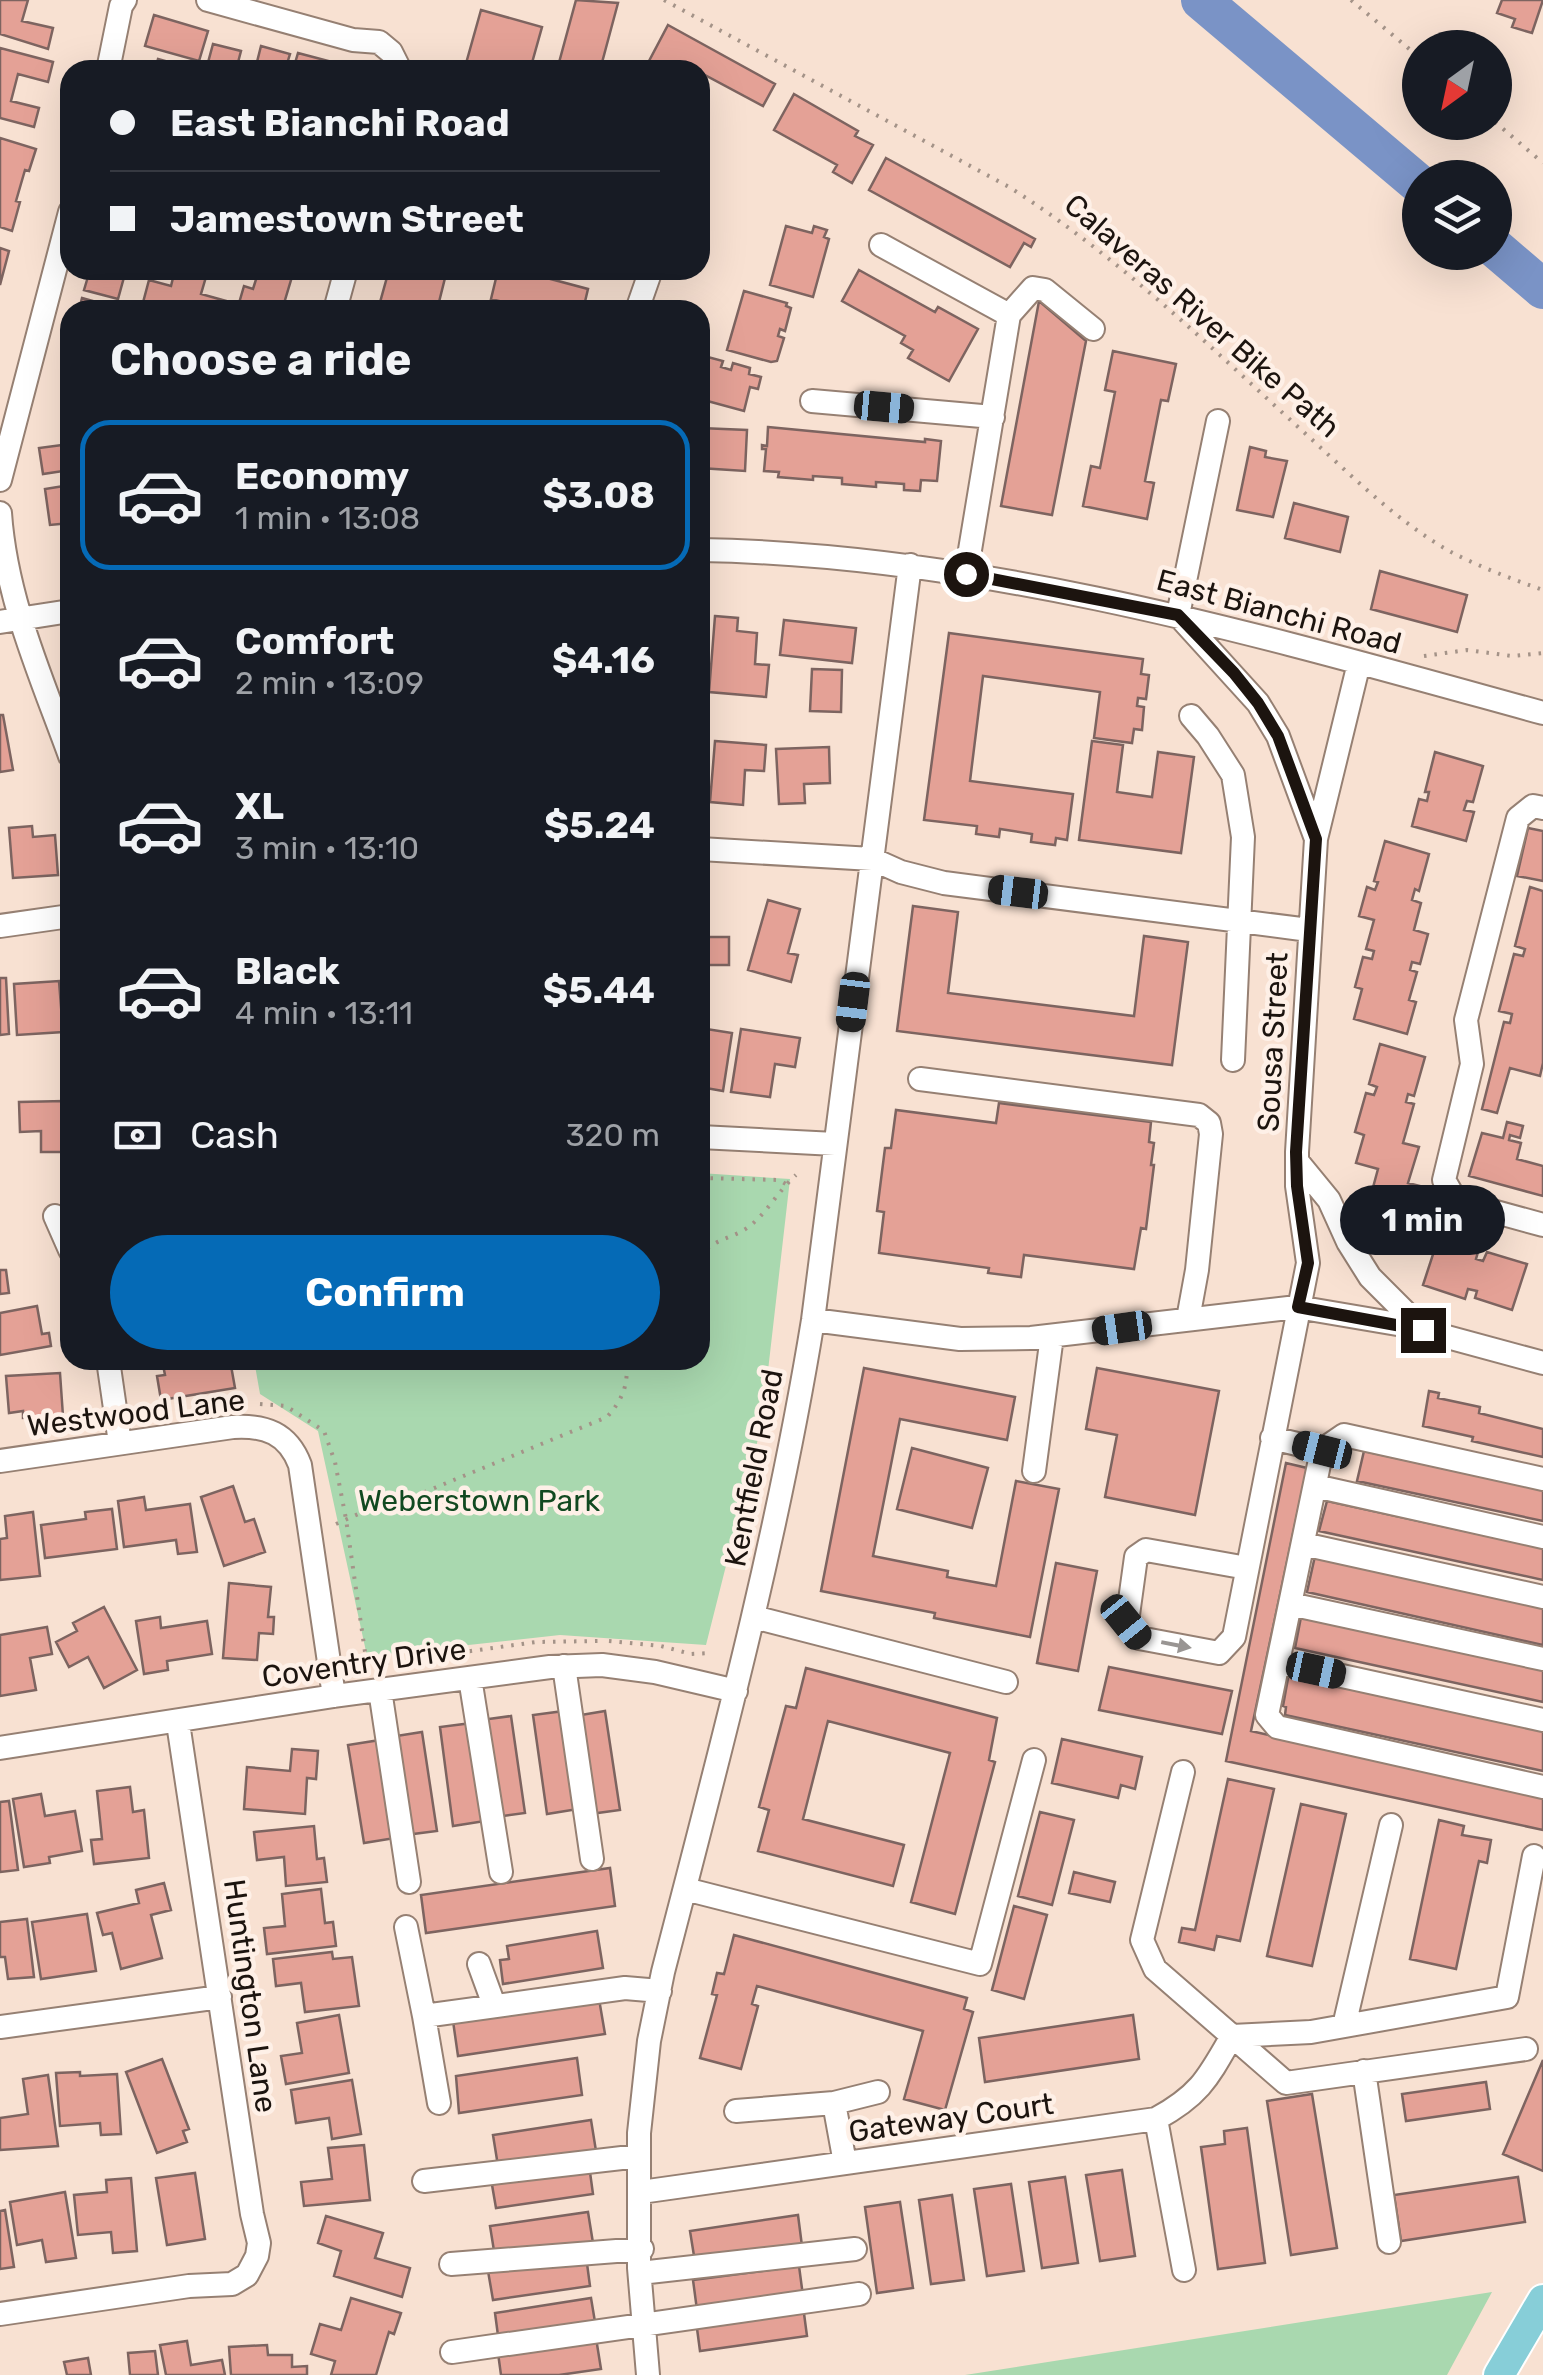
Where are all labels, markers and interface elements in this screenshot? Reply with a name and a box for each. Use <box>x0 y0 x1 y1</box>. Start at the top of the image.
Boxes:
north arrow <box>1402 30 1512 140</box>
map controls <box>1402 30 1512 270</box>
text: East Bianchi Road <box>170 100 510 146</box>
button: layers <box>1402 160 1512 270</box>
street label: Calaveras River Bike Path <box>1057 187 1347 445</box>
text: Jamestown Street <box>170 196 524 242</box>
text: Choose a ride <box>110 333 412 386</box>
car <box>853 389 915 425</box>
icon: car <box>115 450 205 540</box>
text: Economy <box>235 453 409 499</box>
text: $3.08 <box>542 472 655 518</box>
text: 1 min · 13:08 <box>235 499 420 537</box>
route start <box>944 552 989 597</box>
street label: East Bianchi Road <box>1153 562 1405 662</box>
icon: car <box>115 615 205 705</box>
text: Comfort <box>235 618 394 664</box>
text: $4.16 <box>552 637 655 683</box>
text: 2 min · 13:09 <box>235 664 424 702</box>
icon: car <box>115 780 205 870</box>
text: XL <box>235 783 284 829</box>
text: $5.24 <box>544 802 655 848</box>
text: 3 min · 13:10 <box>235 829 419 867</box>
car <box>986 873 1050 911</box>
icon: car <box>115 945 205 1035</box>
text: Black <box>235 948 340 994</box>
street label: Sousa Street <box>1250 951 1296 1133</box>
text: $5.44 <box>543 967 655 1013</box>
car <box>834 970 872 1034</box>
text: 4 min · 13:11 <box>235 994 413 1032</box>
icon: cash <box>110 1108 165 1163</box>
text: Cash <box>190 1112 279 1158</box>
text: 320 m <box>565 1116 660 1154</box>
callout: 1 min <box>1340 1185 1506 1255</box>
text: 1 min <box>1382 1201 1463 1239</box>
button: Confirm <box>110 1235 660 1350</box>
route end <box>1401 1308 1446 1353</box>
car <box>1090 1309 1154 1347</box>
street label: Kentfield Road <box>717 1366 791 1570</box>
street label: Westwood Lane <box>25 1382 247 1444</box>
car <box>1289 1428 1355 1472</box>
park label: Weberstown Park <box>358 1483 601 1519</box>
car <box>1095 1589 1157 1655</box>
street label: Coventry Drive <box>260 1631 468 1695</box>
one-way arrow <box>1161 1637 1192 1653</box>
car <box>1284 1649 1348 1691</box>
street label: Huntington Lane <box>216 1877 284 2115</box>
street label: Gateway Court <box>846 2086 1056 2150</box>

